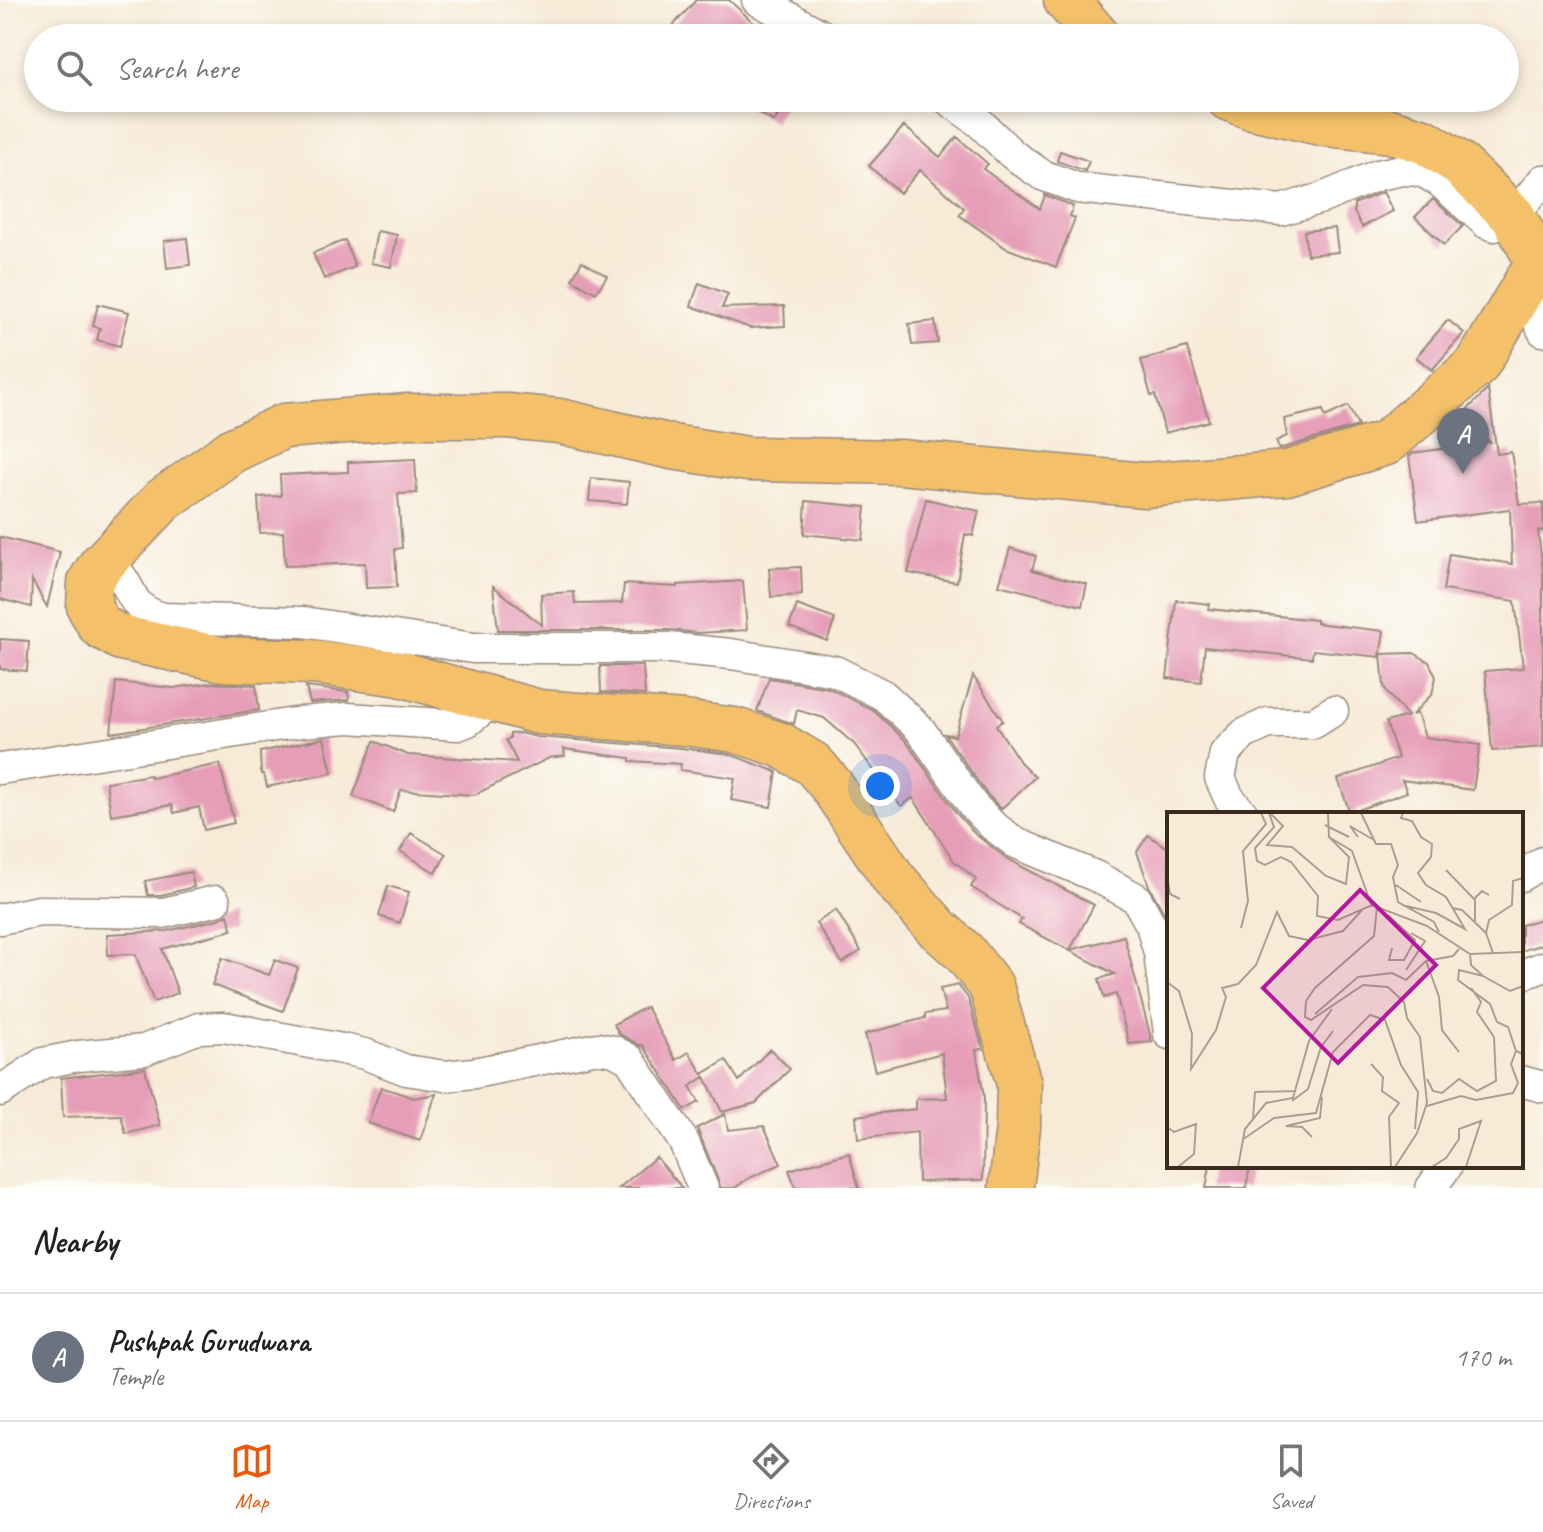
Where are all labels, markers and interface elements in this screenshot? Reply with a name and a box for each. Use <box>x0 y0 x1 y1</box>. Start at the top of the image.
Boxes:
search box <box>24 24 1519 112</box>
icon: search <box>52 46 96 90</box>
text: Search here <box>116 49 238 87</box>
pin: A <box>1437 408 1489 474</box>
your location <box>860 766 900 806</box>
inset map <box>1167 812 1523 1168</box>
text: Nearby <box>32 1219 118 1262</box>
text: Pushpak Gurudwara <box>108 1322 310 1360</box>
text: A <box>51 1341 65 1374</box>
text: 170 m <box>1455 1341 1511 1374</box>
text: Temple <box>108 1360 163 1393</box>
tab: Map <box>230 1439 274 1515</box>
tab: Directions <box>733 1439 810 1515</box>
tab: Saved <box>1269 1439 1313 1515</box>

